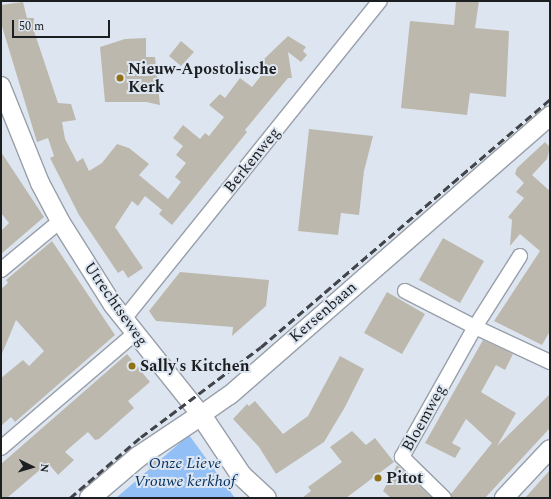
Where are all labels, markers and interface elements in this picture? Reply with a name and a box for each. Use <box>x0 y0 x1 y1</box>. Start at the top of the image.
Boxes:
scale bar <box>14 12 112 38</box>
text: 50 m <box>19 17 44 36</box>
place label: Nieuw-Apostolische Kerk <box>128 59 277 97</box>
marker: Nieuw-Apostolische Kerk <box>115 73 125 83</box>
street label: Berkenweg <box>220 123 284 197</box>
street label: Utrechtseweg <box>80 258 152 350</box>
street label: Kersenbaan <box>285 277 361 347</box>
place label: Sally's Kitchen <box>140 356 250 376</box>
marker: Sally's Kitchen <box>127 361 137 371</box>
street label: Bloemweg <box>398 381 450 455</box>
north arrow <box>12 447 52 487</box>
park label: Onze Lieve Vrouwe kerkhof <box>134 453 236 491</box>
text: N <box>36 463 53 473</box>
place label: Pitot <box>386 468 423 488</box>
marker: Pitot <box>373 473 383 483</box>

